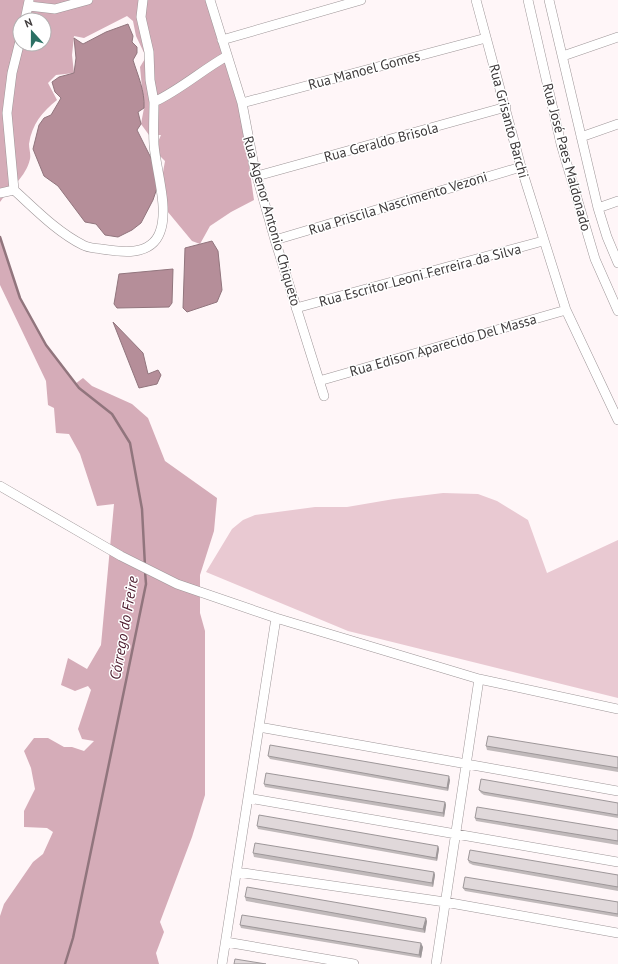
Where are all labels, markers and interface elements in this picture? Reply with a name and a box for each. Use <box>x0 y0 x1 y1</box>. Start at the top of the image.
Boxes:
north arrow <box>12 12 52 52</box>
text: N <box>23 15 34 30</box>
street label: Rua Manoel Gomes <box>306 46 422 94</box>
street label: Rua Grisanto Barchi <box>485 62 533 180</box>
street label: Rua José Paes Maldonado <box>539 81 595 233</box>
street label: Rua Geraldo Brisola <box>322 118 440 166</box>
street label: Rua Agenor Antonio Chiqueto <box>239 134 305 308</box>
street label: Rua Priscila Nascimento Vezoni <box>306 167 490 239</box>
street label: Rua Escritor Leoni Ferreira da Silva <box>317 239 523 311</box>
street label: Rua Edison Aparecido Del Massa <box>347 310 539 380</box>
water label: Córrego do Freire <box>105 575 142 681</box>

